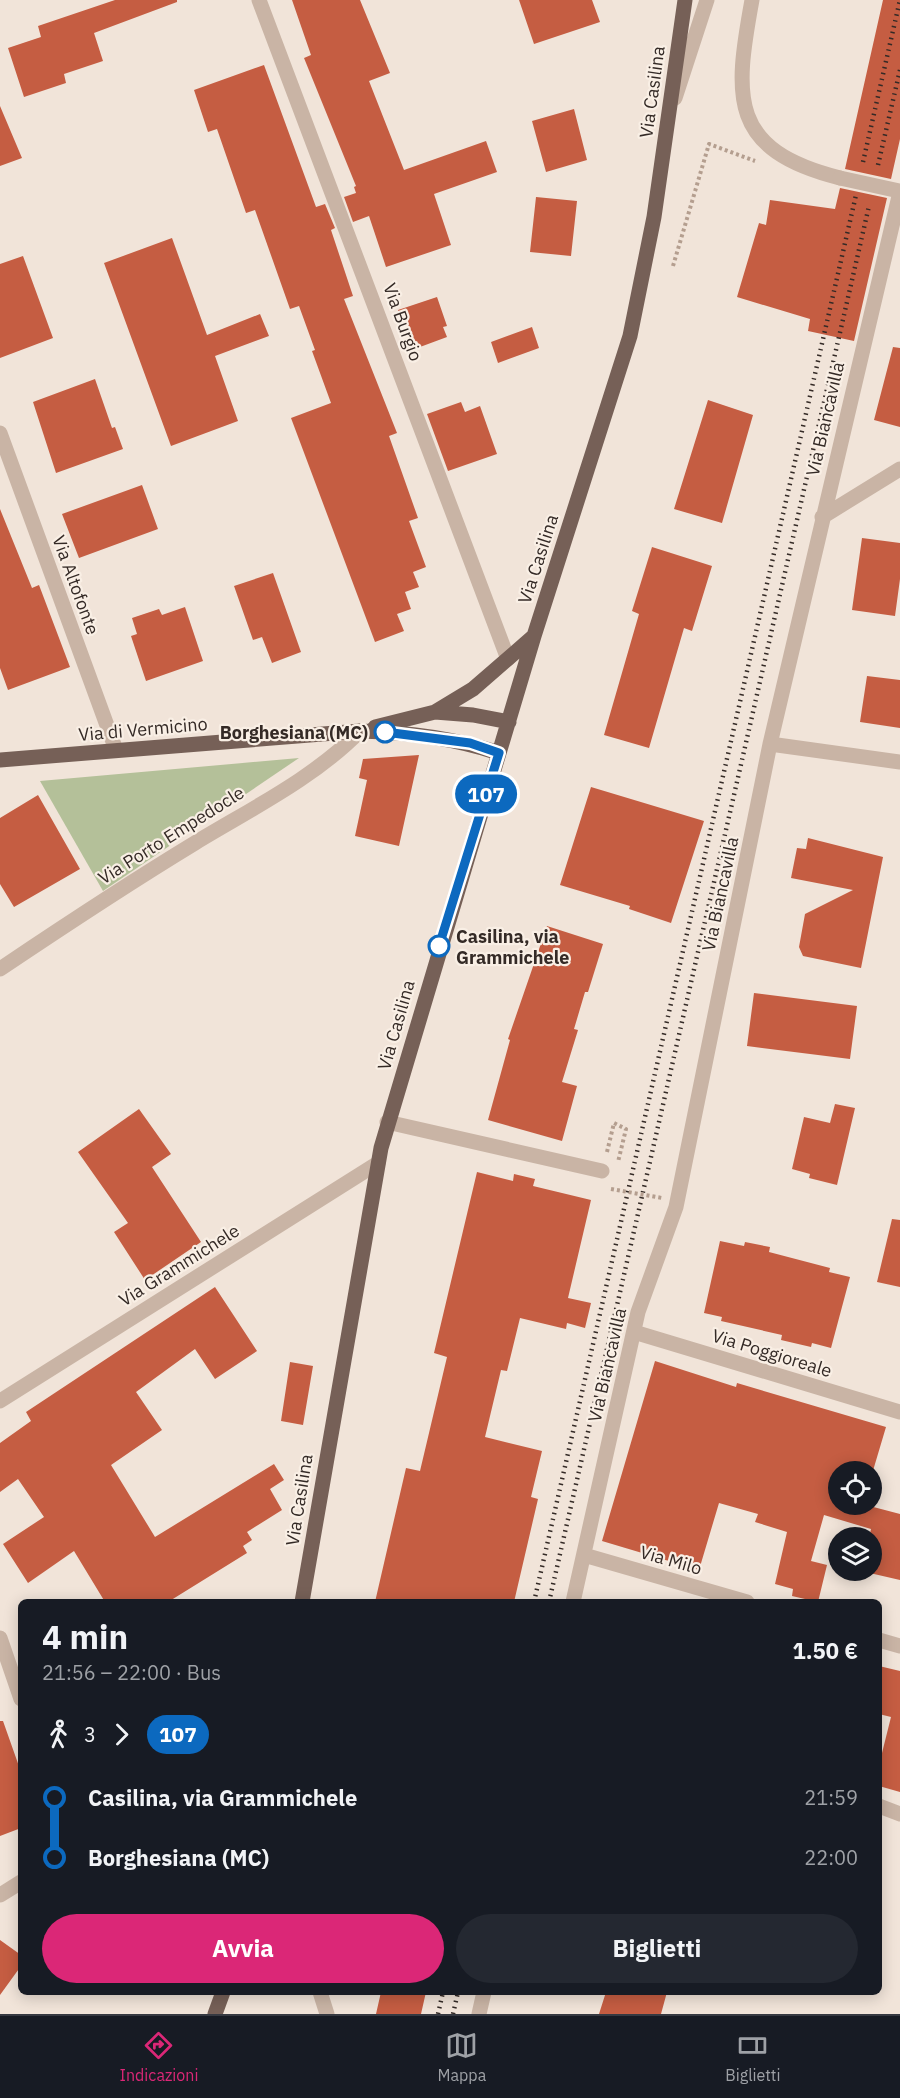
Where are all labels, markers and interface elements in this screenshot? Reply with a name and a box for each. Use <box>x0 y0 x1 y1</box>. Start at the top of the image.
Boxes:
street label: Via Casilina <box>634 44 670 139</box>
street label: Via Burgio <box>378 280 428 364</box>
street label: Via Biancavilla <box>801 359 849 478</box>
street label: Via Casilina <box>513 511 563 607</box>
street label: Via Altofonte <box>47 532 105 638</box>
street label: Via di Vermicino <box>77 712 209 746</box>
place label: Borghesiana (MC) <box>220 721 368 744</box>
marker: Borghesiana (MC) <box>374 721 396 743</box>
line badge: 107 <box>452 774 520 814</box>
text: 107 <box>467 780 505 808</box>
street label: Via Porto Empedocle <box>94 781 248 889</box>
street label: Via Biancavilla <box>697 834 743 953</box>
place label: Casilina, via Grammichele <box>456 925 569 969</box>
marker: Casilina, via Grammichele <box>428 935 450 957</box>
street label: Via Casilina <box>372 977 420 1073</box>
street label: Via Grammichele <box>114 1219 244 1311</box>
street label: Via Biancavilla <box>583 1305 631 1424</box>
street label: Via Poggioreale <box>709 1324 835 1382</box>
street label: Via Casilina <box>280 1452 318 1548</box>
map controls <box>828 1461 882 1581</box>
button: locate <box>828 1461 882 1515</box>
button: layers <box>828 1527 882 1581</box>
street label: Via Milo <box>637 1540 705 1580</box>
text: 4 min <box>42 1615 128 1658</box>
text: 1.50 € <box>793 1636 858 1665</box>
text: 21:56 – 22:00 · Bus <box>42 1659 221 1686</box>
icon: walk <box>42 1718 75 1751</box>
icon: forward <box>105 1718 138 1751</box>
text: 107 <box>159 1720 197 1748</box>
text: 3 <box>84 1721 96 1748</box>
text: Casilina, via Grammichele <box>88 1783 357 1812</box>
text: 21:59 <box>804 1784 858 1811</box>
text: Borghesiana (MC) <box>88 1843 269 1872</box>
text: 22:00 <box>804 1844 858 1871</box>
button: Avvia <box>42 1914 444 1983</box>
button: Biglietti <box>456 1914 858 1983</box>
tab: Indicazioni <box>120 2029 198 2085</box>
tab: Mappa <box>438 2029 486 2085</box>
tab: Biglietti <box>725 2029 780 2085</box>

